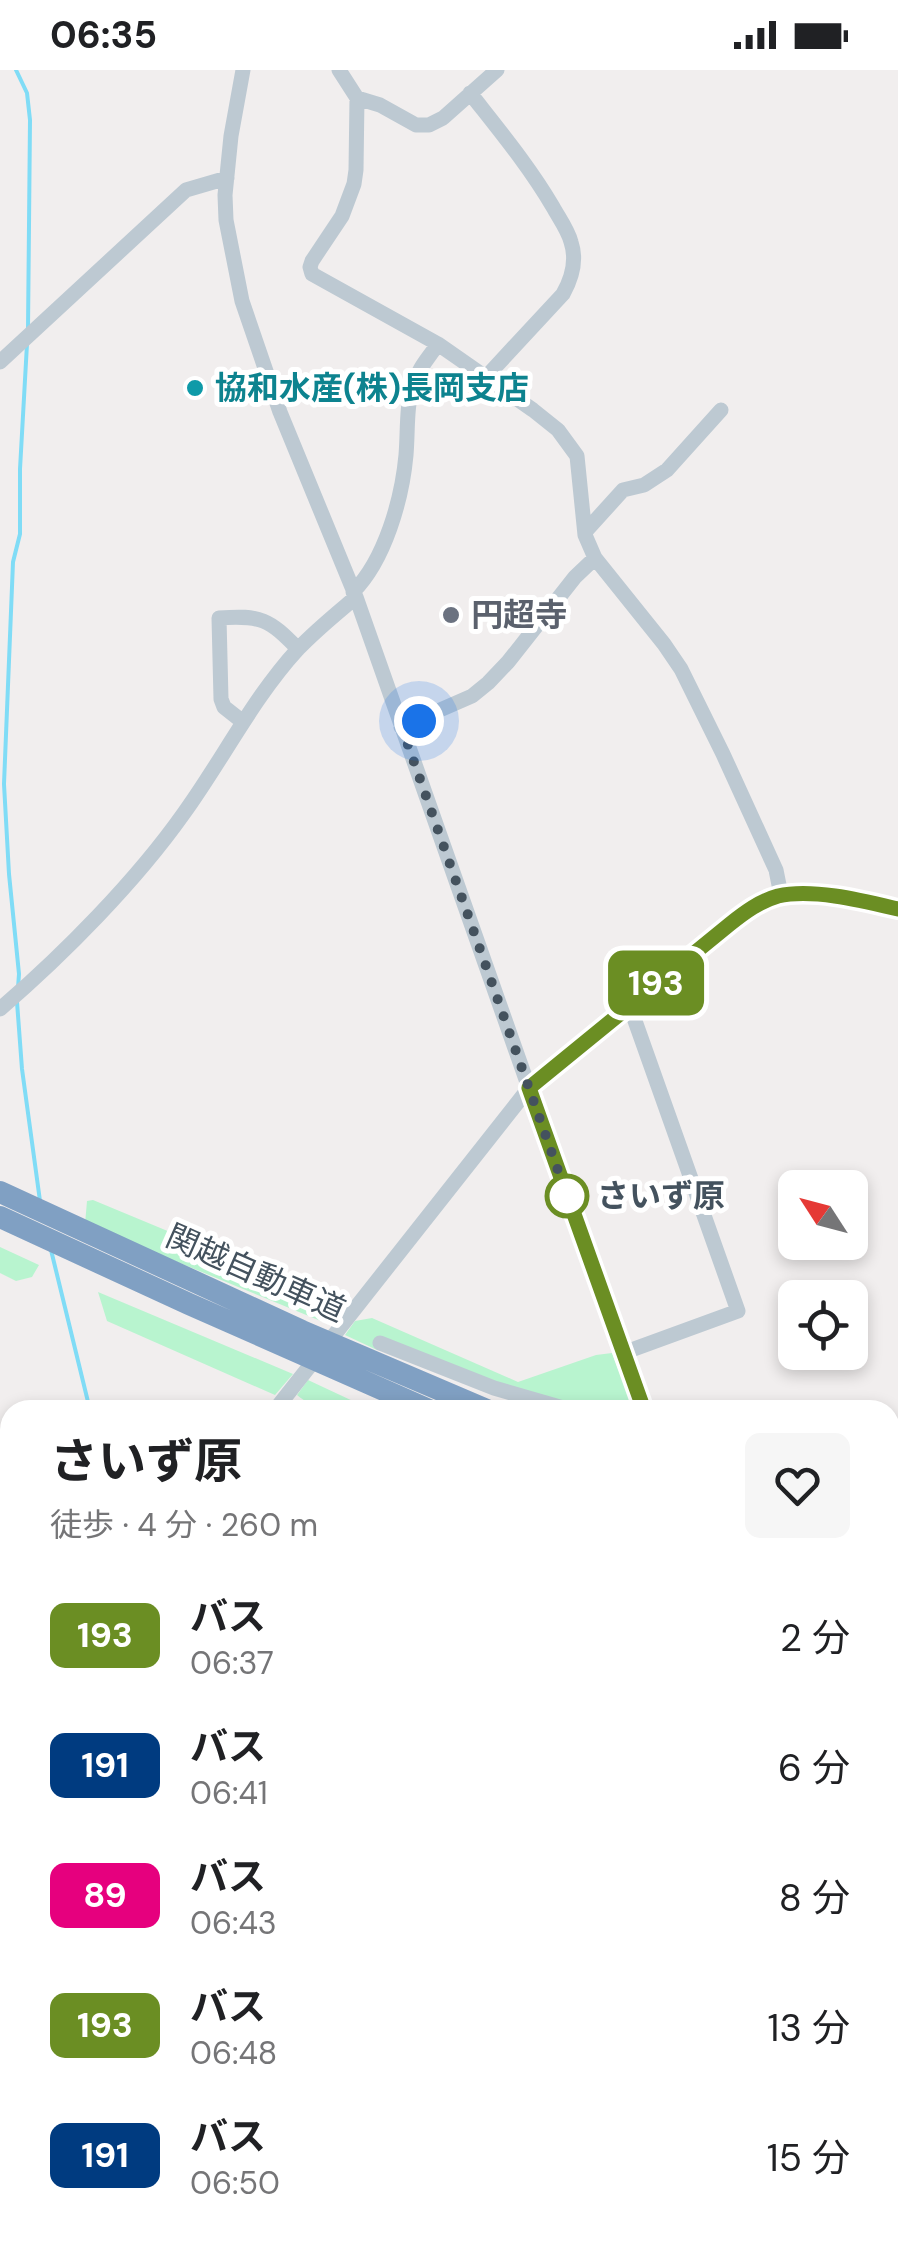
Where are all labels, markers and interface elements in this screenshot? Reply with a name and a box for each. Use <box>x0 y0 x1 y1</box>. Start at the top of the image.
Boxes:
text: 06:35 <box>50 10 157 60</box>
place label: 協和水産(株)長岡支店 <box>215 367 529 409</box>
marker: 協和水産(株)長岡支店 <box>184 377 206 399</box>
place label: 円超寺 <box>471 594 567 636</box>
marker: 円超寺 <box>440 604 462 626</box>
your location <box>394 696 444 746</box>
line badge: 193 <box>598 950 714 1016</box>
text: 193 <box>628 960 684 1006</box>
north arrow <box>778 1170 868 1260</box>
map controls <box>778 1170 868 1370</box>
marker: さいず原 <box>546 1175 588 1217</box>
place label: さいず原 <box>597 1175 725 1217</box>
street label: 関越自動車道 <box>160 1215 352 1331</box>
button: locate <box>778 1280 868 1370</box>
text: さいず原 <box>50 1430 242 1493</box>
button: heart <box>745 1433 850 1538</box>
text: 徒歩 · 4 分 · 260 m <box>50 1504 318 1546</box>
text: バス <box>190 1592 266 1642</box>
text: 193 <box>77 1612 133 1658</box>
text: 2 分 <box>780 1613 850 1663</box>
text: 06:37 <box>190 1642 274 1684</box>
text: バス <box>190 1722 266 1772</box>
text: 191 <box>81 1742 129 1788</box>
text: 6 分 <box>778 1743 850 1793</box>
text: 06:41 <box>190 1772 268 1814</box>
text: バス <box>190 1852 266 1902</box>
text: 89 <box>83 1872 127 1918</box>
text: 8 分 <box>779 1873 850 1923</box>
text: 06:43 <box>190 1902 277 1944</box>
text: バス <box>190 1982 266 2032</box>
text: 193 <box>77 2002 133 2048</box>
text: 13 分 <box>768 2003 850 2053</box>
text: 06:48 <box>190 2032 277 2074</box>
text: バス <box>190 2112 266 2162</box>
text: 191 <box>81 2132 129 2178</box>
text: 15 分 <box>767 2133 850 2183</box>
text: 06:50 <box>190 2162 280 2204</box>

